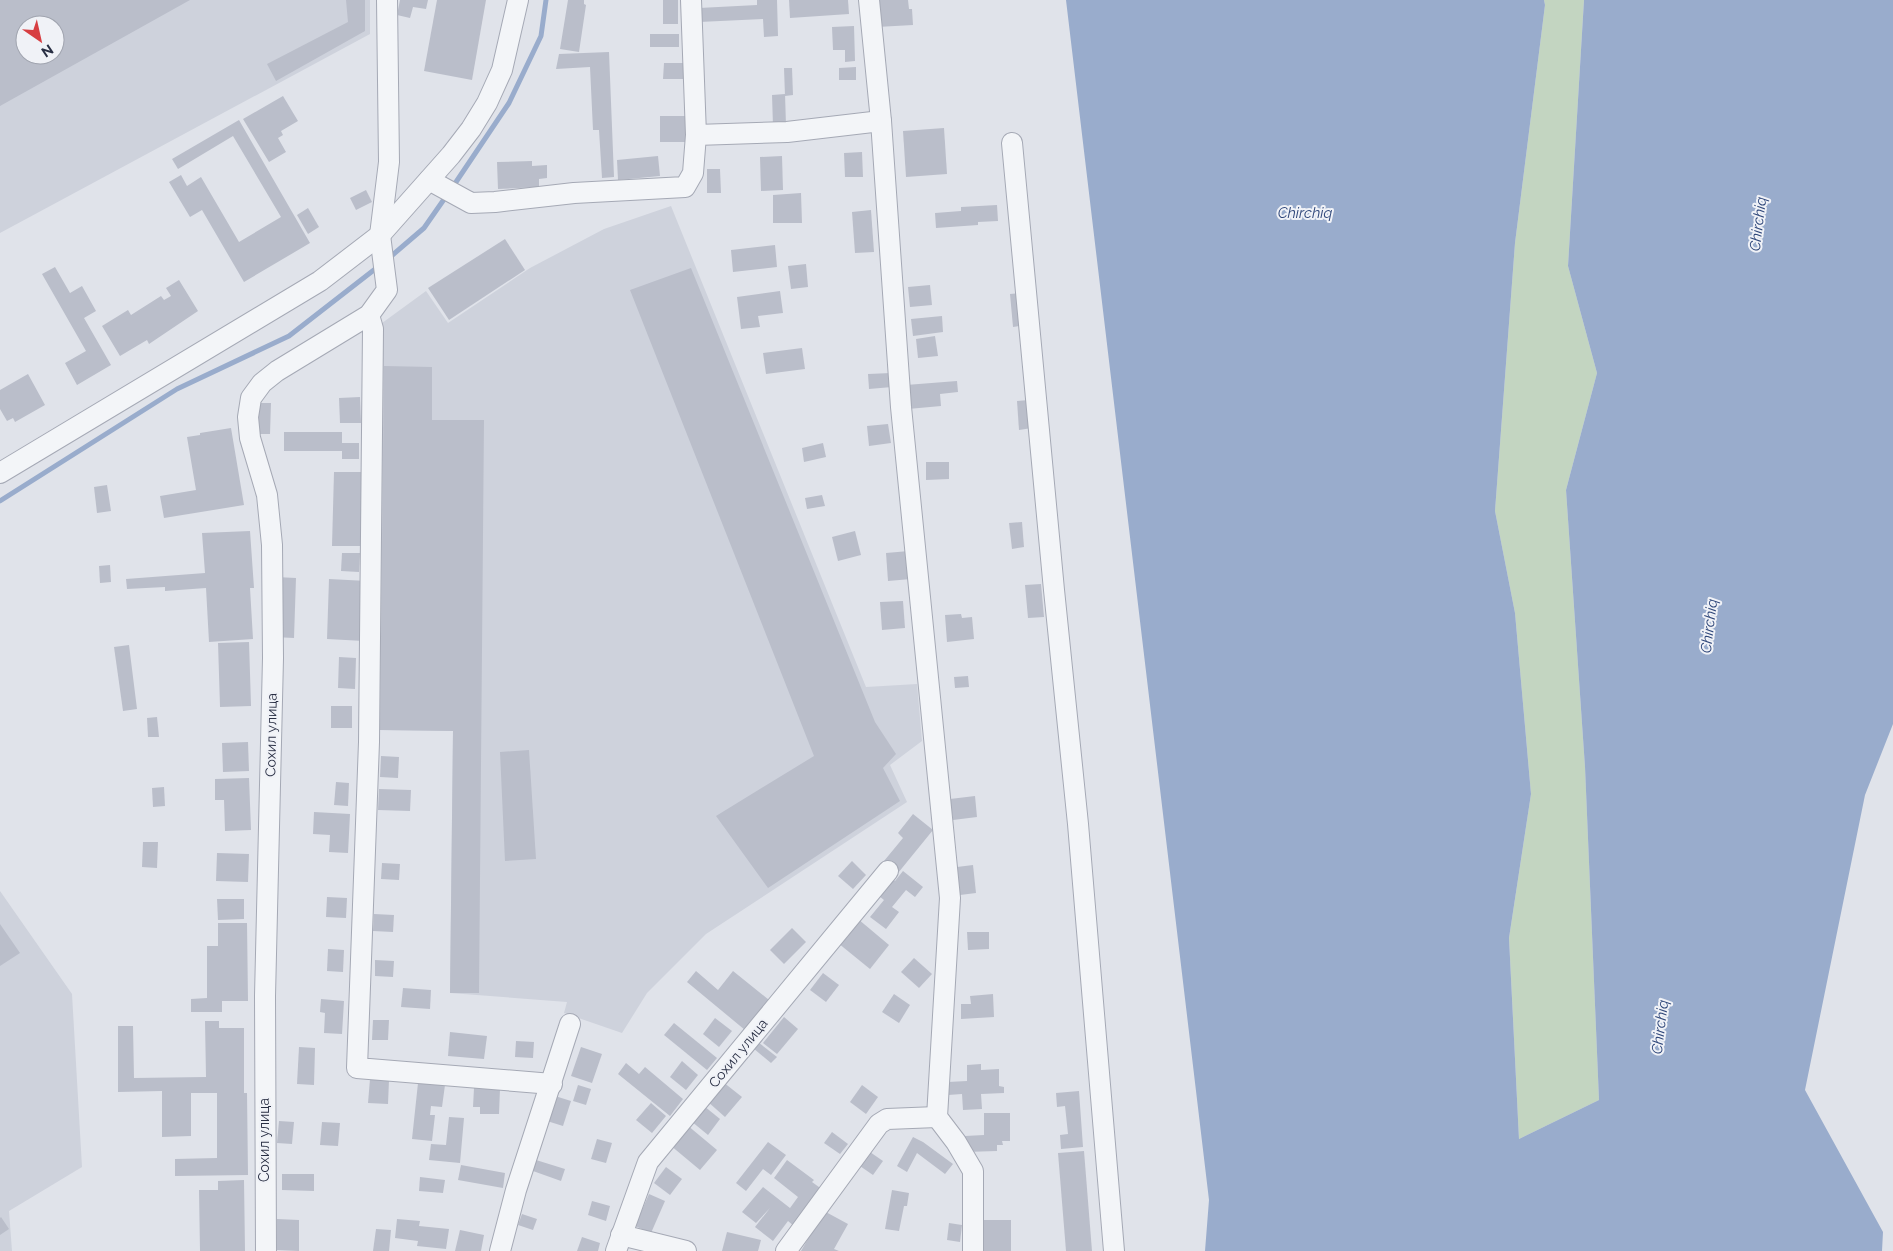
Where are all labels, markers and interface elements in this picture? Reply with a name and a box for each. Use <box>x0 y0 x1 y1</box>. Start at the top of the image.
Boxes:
north arrow <box>15 15 65 65</box>
text: N <box>38 41 56 60</box>
water label: Chirchiq <box>1746 196 1770 252</box>
water label: Chirchiq <box>1278 204 1332 222</box>
water label: Chirchiq <box>1697 598 1721 654</box>
street label: Сохил улица <box>262 693 280 777</box>
water label: Chirchiq <box>1648 999 1672 1055</box>
street label: Сохил улица <box>705 1015 771 1091</box>
street label: Сохил улица <box>256 1098 272 1182</box>

